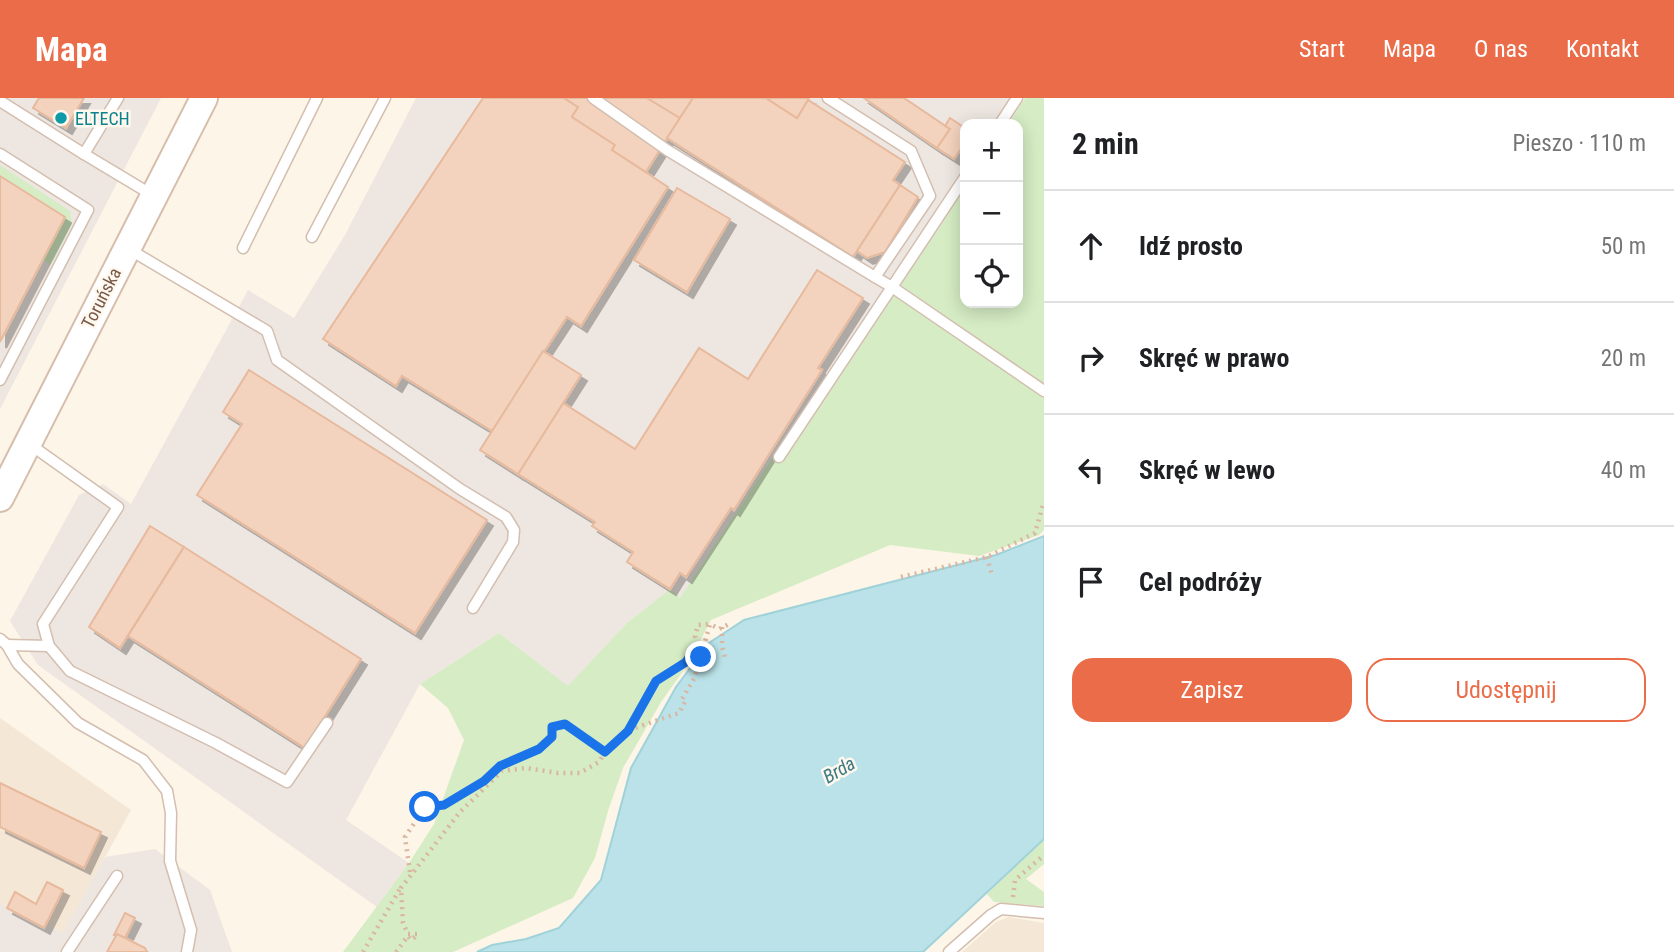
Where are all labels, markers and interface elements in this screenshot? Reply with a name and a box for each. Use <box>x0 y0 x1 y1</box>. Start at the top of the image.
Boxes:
text: Mapa <box>35 30 107 69</box>
text: Start <box>1299 35 1345 63</box>
text: Mapa <box>1383 35 1436 63</box>
text: O nas <box>1474 35 1528 63</box>
text: Kontakt <box>1566 35 1639 63</box>
place label: ELTECH <box>75 108 130 129</box>
marker: ELTECH <box>53 110 69 126</box>
map controls <box>960 119 1023 308</box>
button: + <box>960 119 1023 182</box>
text: 2 min <box>1072 126 1139 161</box>
text: Pieszo · 110 m <box>1512 130 1646 157</box>
button: − <box>960 182 1023 245</box>
icon: ahead <box>1072 227 1110 265</box>
text: Idź prosto <box>1139 231 1243 261</box>
text: 50 m <box>1601 233 1646 260</box>
button: locate <box>960 245 1023 308</box>
street label: Toruńska <box>77 264 125 332</box>
icon: right <box>1072 339 1110 377</box>
text: Skręć w prawo <box>1139 343 1289 373</box>
text: 20 m <box>1601 345 1646 372</box>
icon: left <box>1072 451 1110 489</box>
text: Skręć w lewo <box>1139 455 1275 485</box>
text: 40 m <box>1601 457 1646 484</box>
icon: arrive <box>1072 563 1110 601</box>
text: Cel podróży <box>1139 567 1262 597</box>
route end <box>685 641 716 672</box>
button: Zapisz <box>1072 658 1352 722</box>
button: Udostępnij <box>1366 658 1646 722</box>
water label: Brda <box>819 752 859 788</box>
route start <box>409 791 440 822</box>

